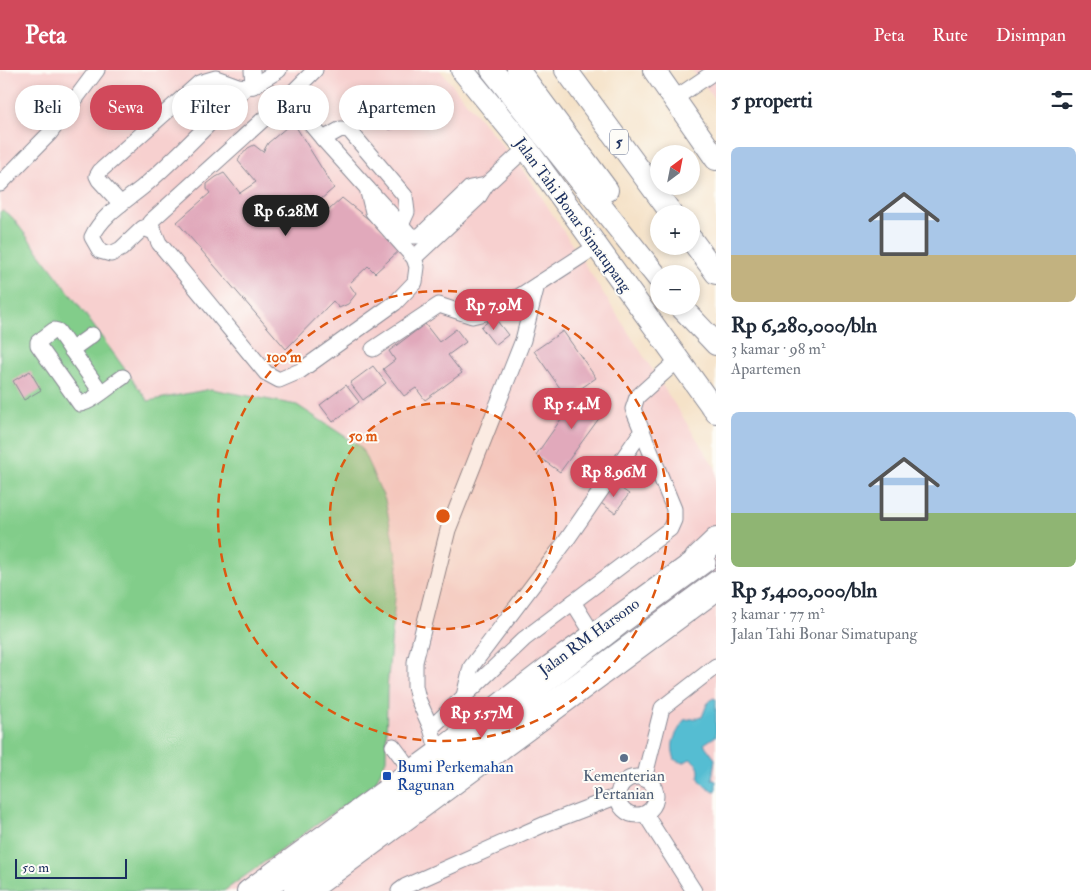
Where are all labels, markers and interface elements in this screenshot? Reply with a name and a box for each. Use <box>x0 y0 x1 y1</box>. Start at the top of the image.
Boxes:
text: Peta <box>25 20 66 51</box>
text: Peta <box>874 24 905 47</box>
text: Rute <box>933 24 968 47</box>
text: Disimpan <box>996 24 1066 47</box>
chip: Beli <box>15 85 80 130</box>
chip: Sewa <box>90 85 162 130</box>
chip: Filter <box>172 85 248 130</box>
chip: Baru <box>258 85 329 130</box>
chip: Apartemen <box>339 85 454 130</box>
icon: filters <box>1048 86 1076 114</box>
text: 5 properti <box>731 87 813 114</box>
road number: 5 <box>610 130 628 154</box>
street label: Jalan Tahi Bonar Simatupang <box>509 133 637 298</box>
north arrow <box>650 145 700 195</box>
map controls <box>650 145 700 315</box>
icon: home <box>859 179 949 269</box>
pin: Rp 6.28M <box>234 194 338 237</box>
text: Rp 6.28M <box>253 201 319 221</box>
button: + <box>650 205 700 255</box>
button: − <box>650 265 700 315</box>
pin: Rp 7.9M <box>448 288 540 331</box>
text: Rp 7.9M <box>466 295 522 315</box>
text: Rp 6,280,000/bln <box>731 312 877 339</box>
text: 3 kamar · 98 m² <box>731 339 825 359</box>
text: 100 m <box>266 348 302 367</box>
text: Apartemen <box>731 359 801 379</box>
pin: Rp 5.4M <box>526 388 618 430</box>
text: Rp 5.4M <box>543 394 601 414</box>
text: 50 m <box>349 427 378 446</box>
icon: home <box>859 444 949 534</box>
pin: Rp 8.96M <box>562 456 666 498</box>
text: Rp 8.96M <box>581 462 647 482</box>
centre of rings <box>434 507 452 525</box>
text: Rp 5,400,000/bln <box>731 577 877 604</box>
street label: Jalan RM Harsono <box>534 593 644 682</box>
text: 3 kamar · 77 m² <box>731 604 824 624</box>
text: Jalan Tahi Bonar Simatupang <box>731 624 917 644</box>
pin: Rp 5.57M <box>430 696 534 739</box>
text: Rp 5.57M <box>451 703 513 723</box>
marker: Kementerian Pertanian <box>618 752 630 764</box>
place label: Bumi Perkemahan Ragunan <box>397 757 514 795</box>
place label: Kementerian Pertanian <box>583 766 665 804</box>
marker: Bumi Perkemahan Ragunan <box>381 770 393 782</box>
scale bar <box>15 856 128 879</box>
text: 50 m <box>22 859 49 876</box>

